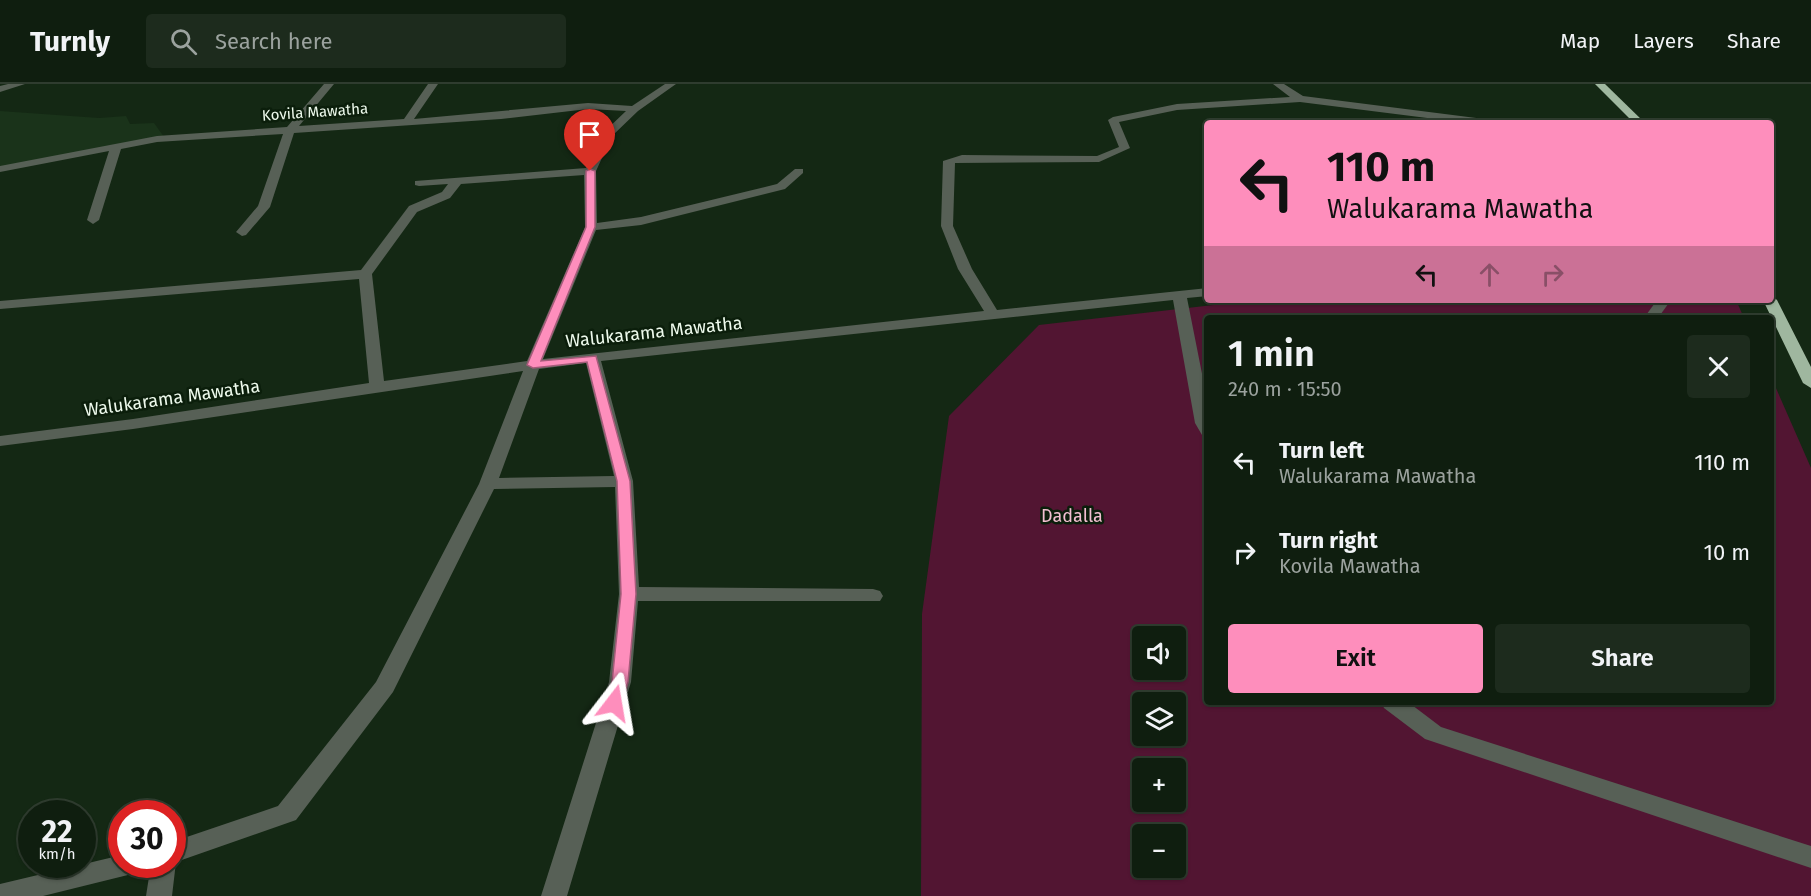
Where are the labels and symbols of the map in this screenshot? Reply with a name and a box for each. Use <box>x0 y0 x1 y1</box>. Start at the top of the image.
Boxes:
street label: Kovila Mawatha <box>261 99 369 125</box>
pin <box>564 109 615 171</box>
street label: Walukarama Mawatha <box>565 312 743 352</box>
street label: Walukarama Mawatha <box>83 375 261 421</box>
park label: Dadalla <box>1041 505 1103 527</box>
position arrow <box>582 671 646 735</box>
speed limit sign: 30 <box>108 800 186 878</box>

